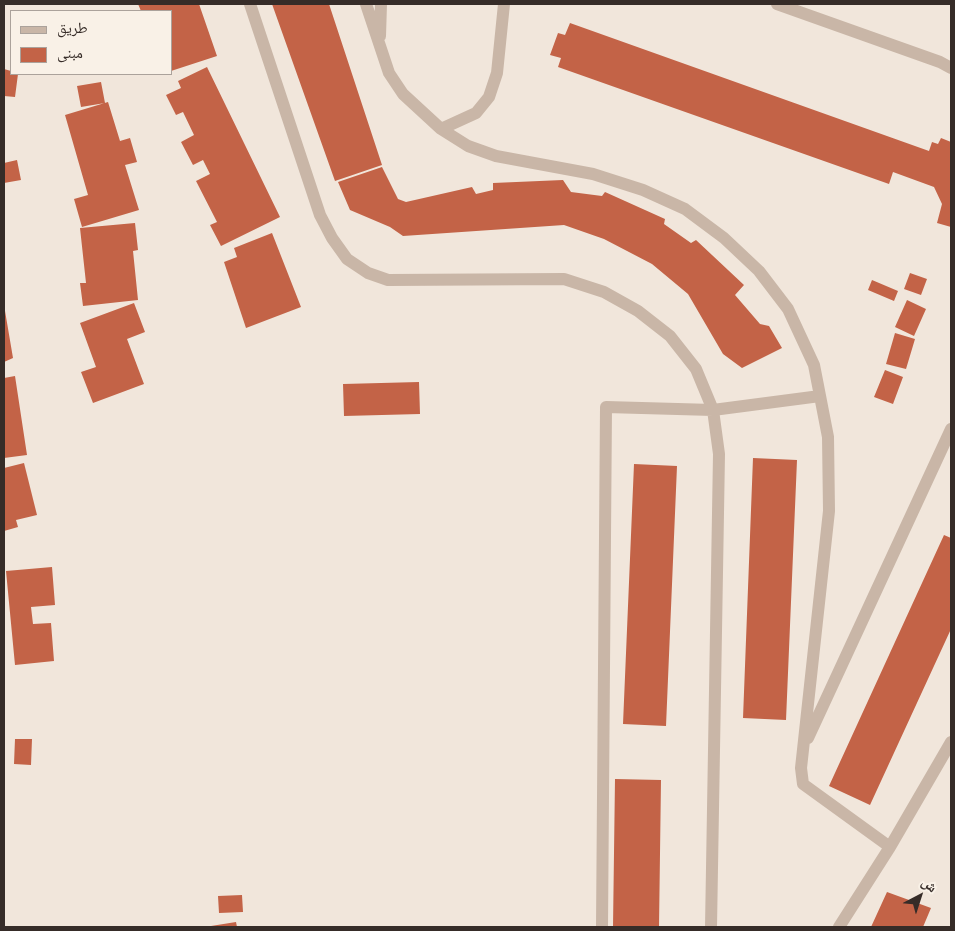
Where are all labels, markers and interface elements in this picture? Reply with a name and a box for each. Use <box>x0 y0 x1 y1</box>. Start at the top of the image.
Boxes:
legend <box>10 10 172 75</box>
text: طريق <box>57 19 88 36</box>
text: مبنى <box>57 44 83 61</box>
north arrow <box>895 871 945 921</box>
text: ش <box>919 874 940 895</box>

